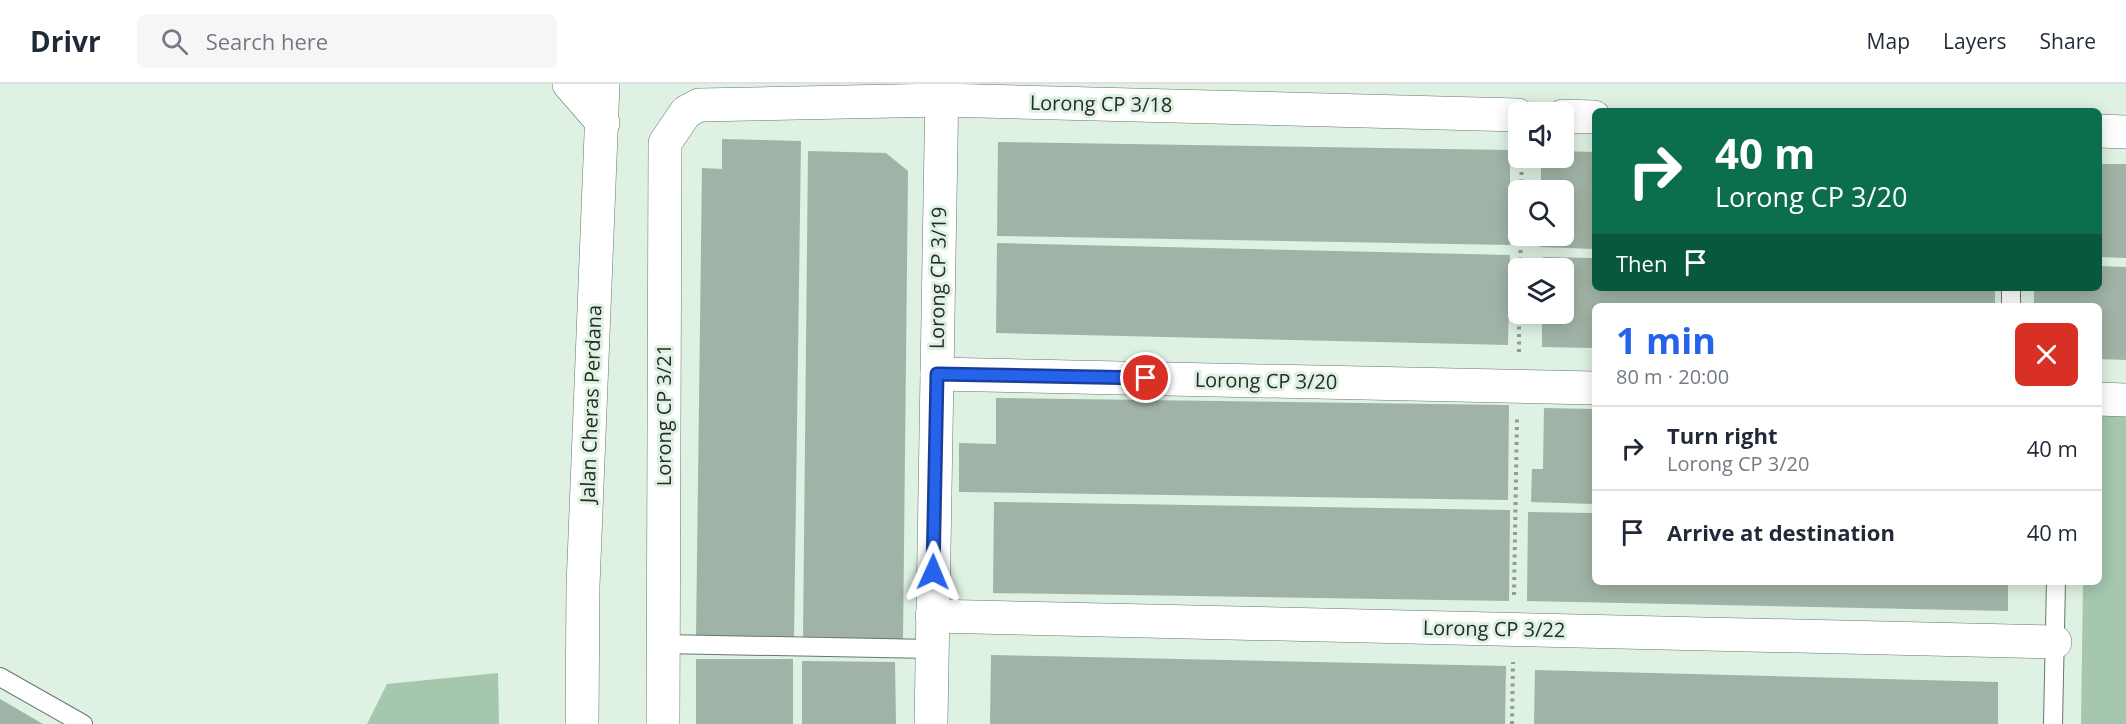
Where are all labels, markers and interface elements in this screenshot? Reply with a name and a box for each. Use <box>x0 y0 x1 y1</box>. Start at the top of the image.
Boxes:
search box <box>137 14 557 68</box>
text: Drivr <box>30 22 101 60</box>
icon: search <box>158 25 191 58</box>
text: Search here <box>206 26 328 56</box>
text: Map <box>1867 27 1910 55</box>
text: Layers <box>1943 27 2007 55</box>
text: Share <box>2040 27 2096 55</box>
street label: Lorong CP 3/18 <box>1030 89 1172 118</box>
map controls <box>1508 102 1574 324</box>
button: sound <box>1508 102 1574 168</box>
text: 40 m <box>1715 124 1815 181</box>
icon: right <box>1616 132 1694 210</box>
text: Lorong CP 3/20 <box>1715 178 1907 215</box>
button: search <box>1508 180 1574 246</box>
street label: Lorong CP 3/19 <box>923 207 952 349</box>
icon: arrive <box>1679 246 1712 279</box>
text: Then <box>1616 248 1667 278</box>
button: layers <box>1508 258 1574 324</box>
street label: Jalan Cheras Perdana <box>573 304 607 506</box>
text: 1 min <box>1616 316 1716 365</box>
button: close <box>2015 323 2078 386</box>
street label: Lorong CP 3/21 <box>650 344 677 486</box>
pin <box>1120 352 1171 403</box>
icon: arrive <box>1129 361 1162 394</box>
text: 80 m · 20:00 <box>1616 363 1729 390</box>
street label: Lorong CP 3/20 <box>1195 366 1337 395</box>
text: Turn right <box>1667 420 1778 450</box>
icon: right <box>1616 432 1649 465</box>
text: 40 m <box>2027 433 2078 463</box>
text: Lorong CP 3/20 <box>1667 450 1809 477</box>
icon: arrive <box>1616 516 1649 549</box>
text: Arrive at destination <box>1667 517 1895 547</box>
text: 40 m <box>2027 517 2078 547</box>
position arrow <box>901 540 965 604</box>
street label: Lorong CP 3/22 <box>1423 614 1565 643</box>

